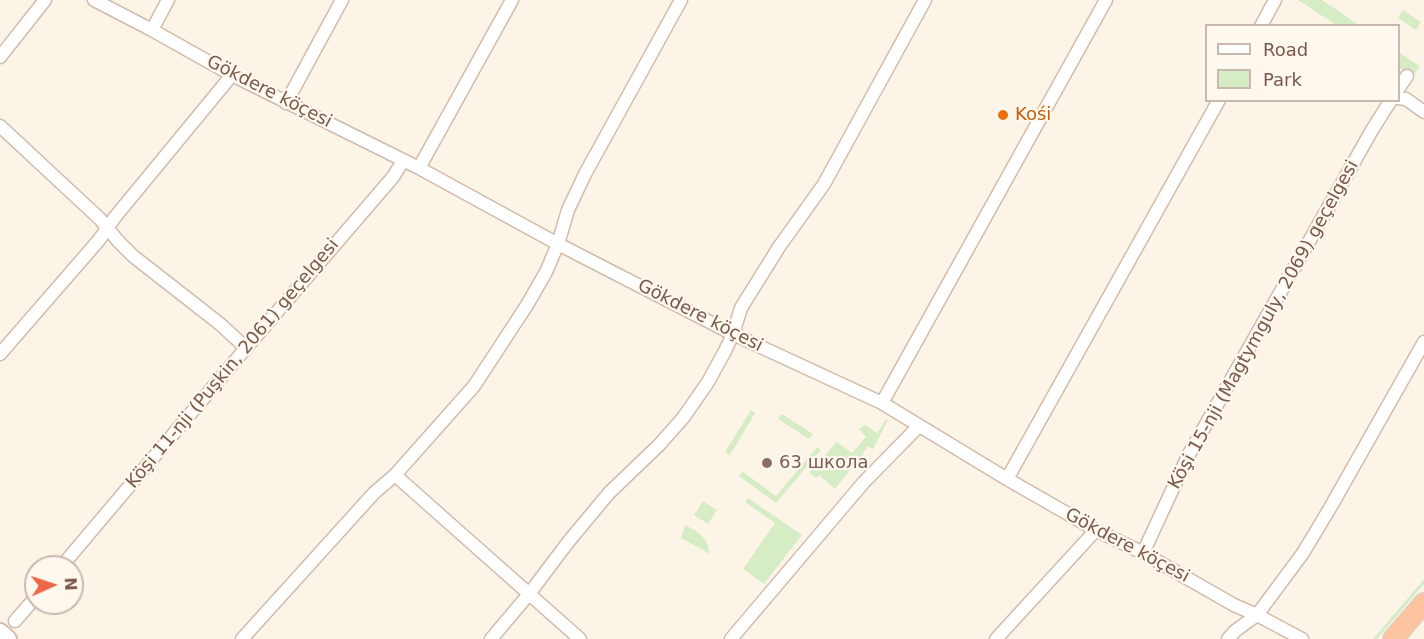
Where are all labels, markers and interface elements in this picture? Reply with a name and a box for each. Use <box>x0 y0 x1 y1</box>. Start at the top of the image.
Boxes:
legend <box>1205 24 1400 102</box>
text: Road <box>1263 39 1308 60</box>
street label: Gökdere köçesi <box>203 51 335 133</box>
text: Park <box>1263 69 1302 90</box>
place label: Kośi <box>1015 104 1051 126</box>
marker: Kośi <box>996 108 1010 122</box>
street label: Köşi 15-nji (Magtymguly, 2069) geçelgesi <box>1164 157 1364 493</box>
street label: Köşi 11-nji (Puşkin, 2061) geçelgesi <box>122 235 344 493</box>
street label: Gökdere köçesi <box>634 275 766 357</box>
place label: 63 школа <box>779 452 869 474</box>
marker: 63 школа <box>760 456 774 470</box>
street label: Gökdere köçesi <box>1061 504 1193 588</box>
north arrow <box>24 555 84 615</box>
text: N <box>61 577 80 591</box>

